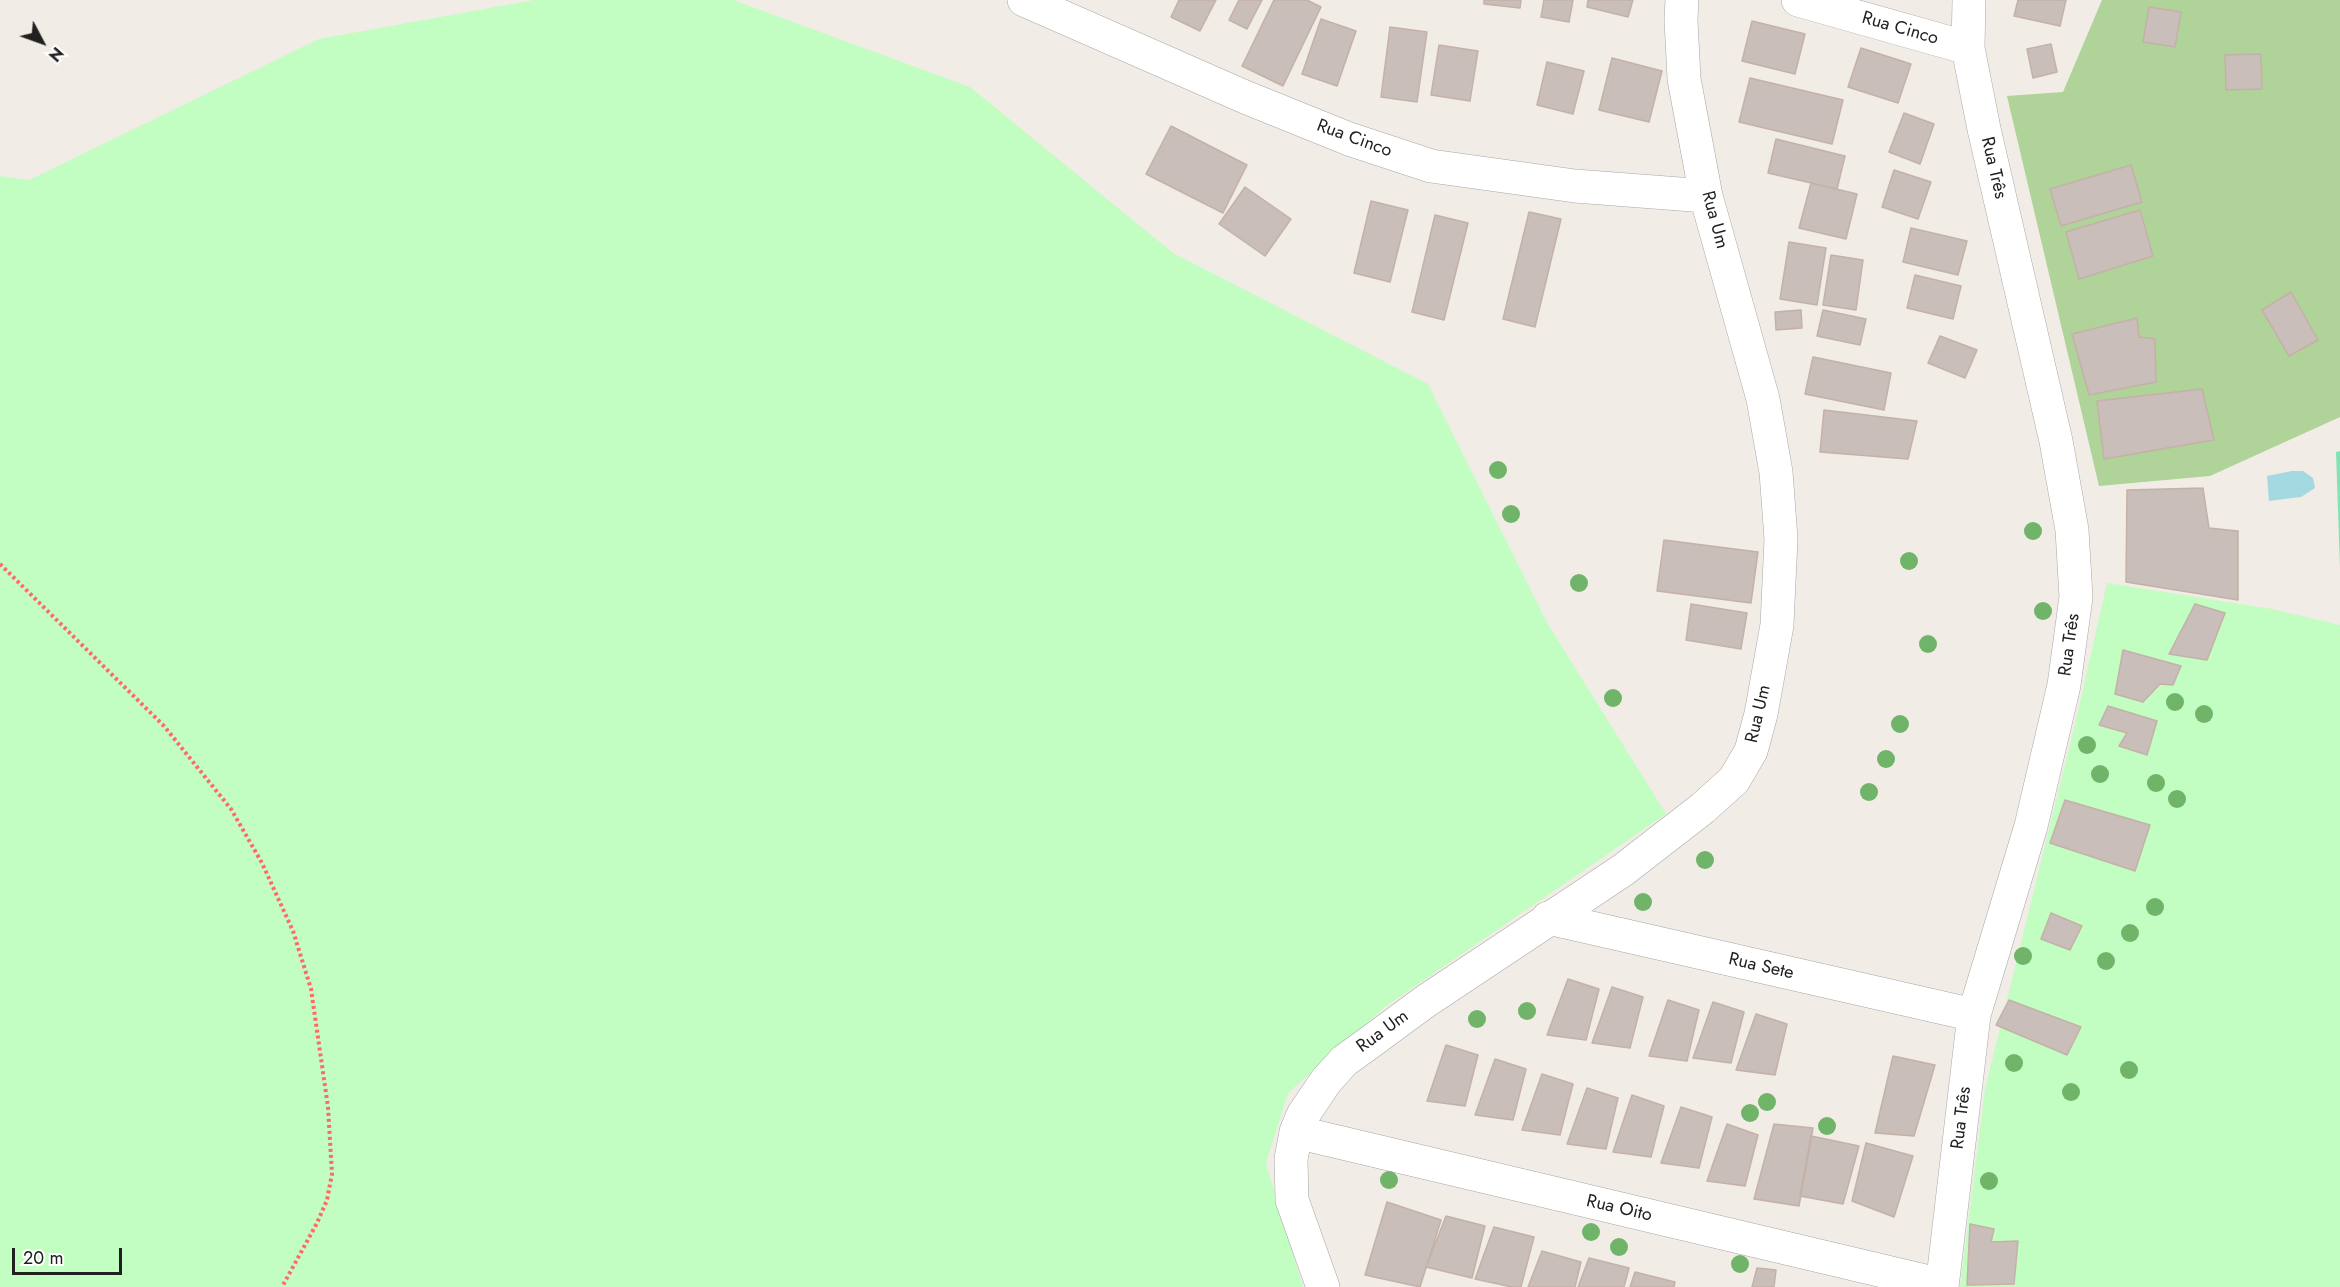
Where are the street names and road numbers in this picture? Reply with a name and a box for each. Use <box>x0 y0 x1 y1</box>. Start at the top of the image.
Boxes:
street label: Rua Cinco <box>1859 8 1941 50</box>
street label: Rua Cinco <box>1313 115 1395 163</box>
street label: Rua Três <box>1975 135 2011 201</box>
street label: Rua Um <box>1696 189 1732 251</box>
street label: Rua Três <box>2055 612 2085 678</box>
street label: Rua Um <box>1742 683 1776 745</box>
street label: Rua Sete <box>1726 949 1796 985</box>
street label: Rua Um <box>1353 1006 1413 1058</box>
street label: Rua Três <box>1947 1085 1977 1151</box>
street label: Rua Oito <box>1584 1191 1654 1227</box>

